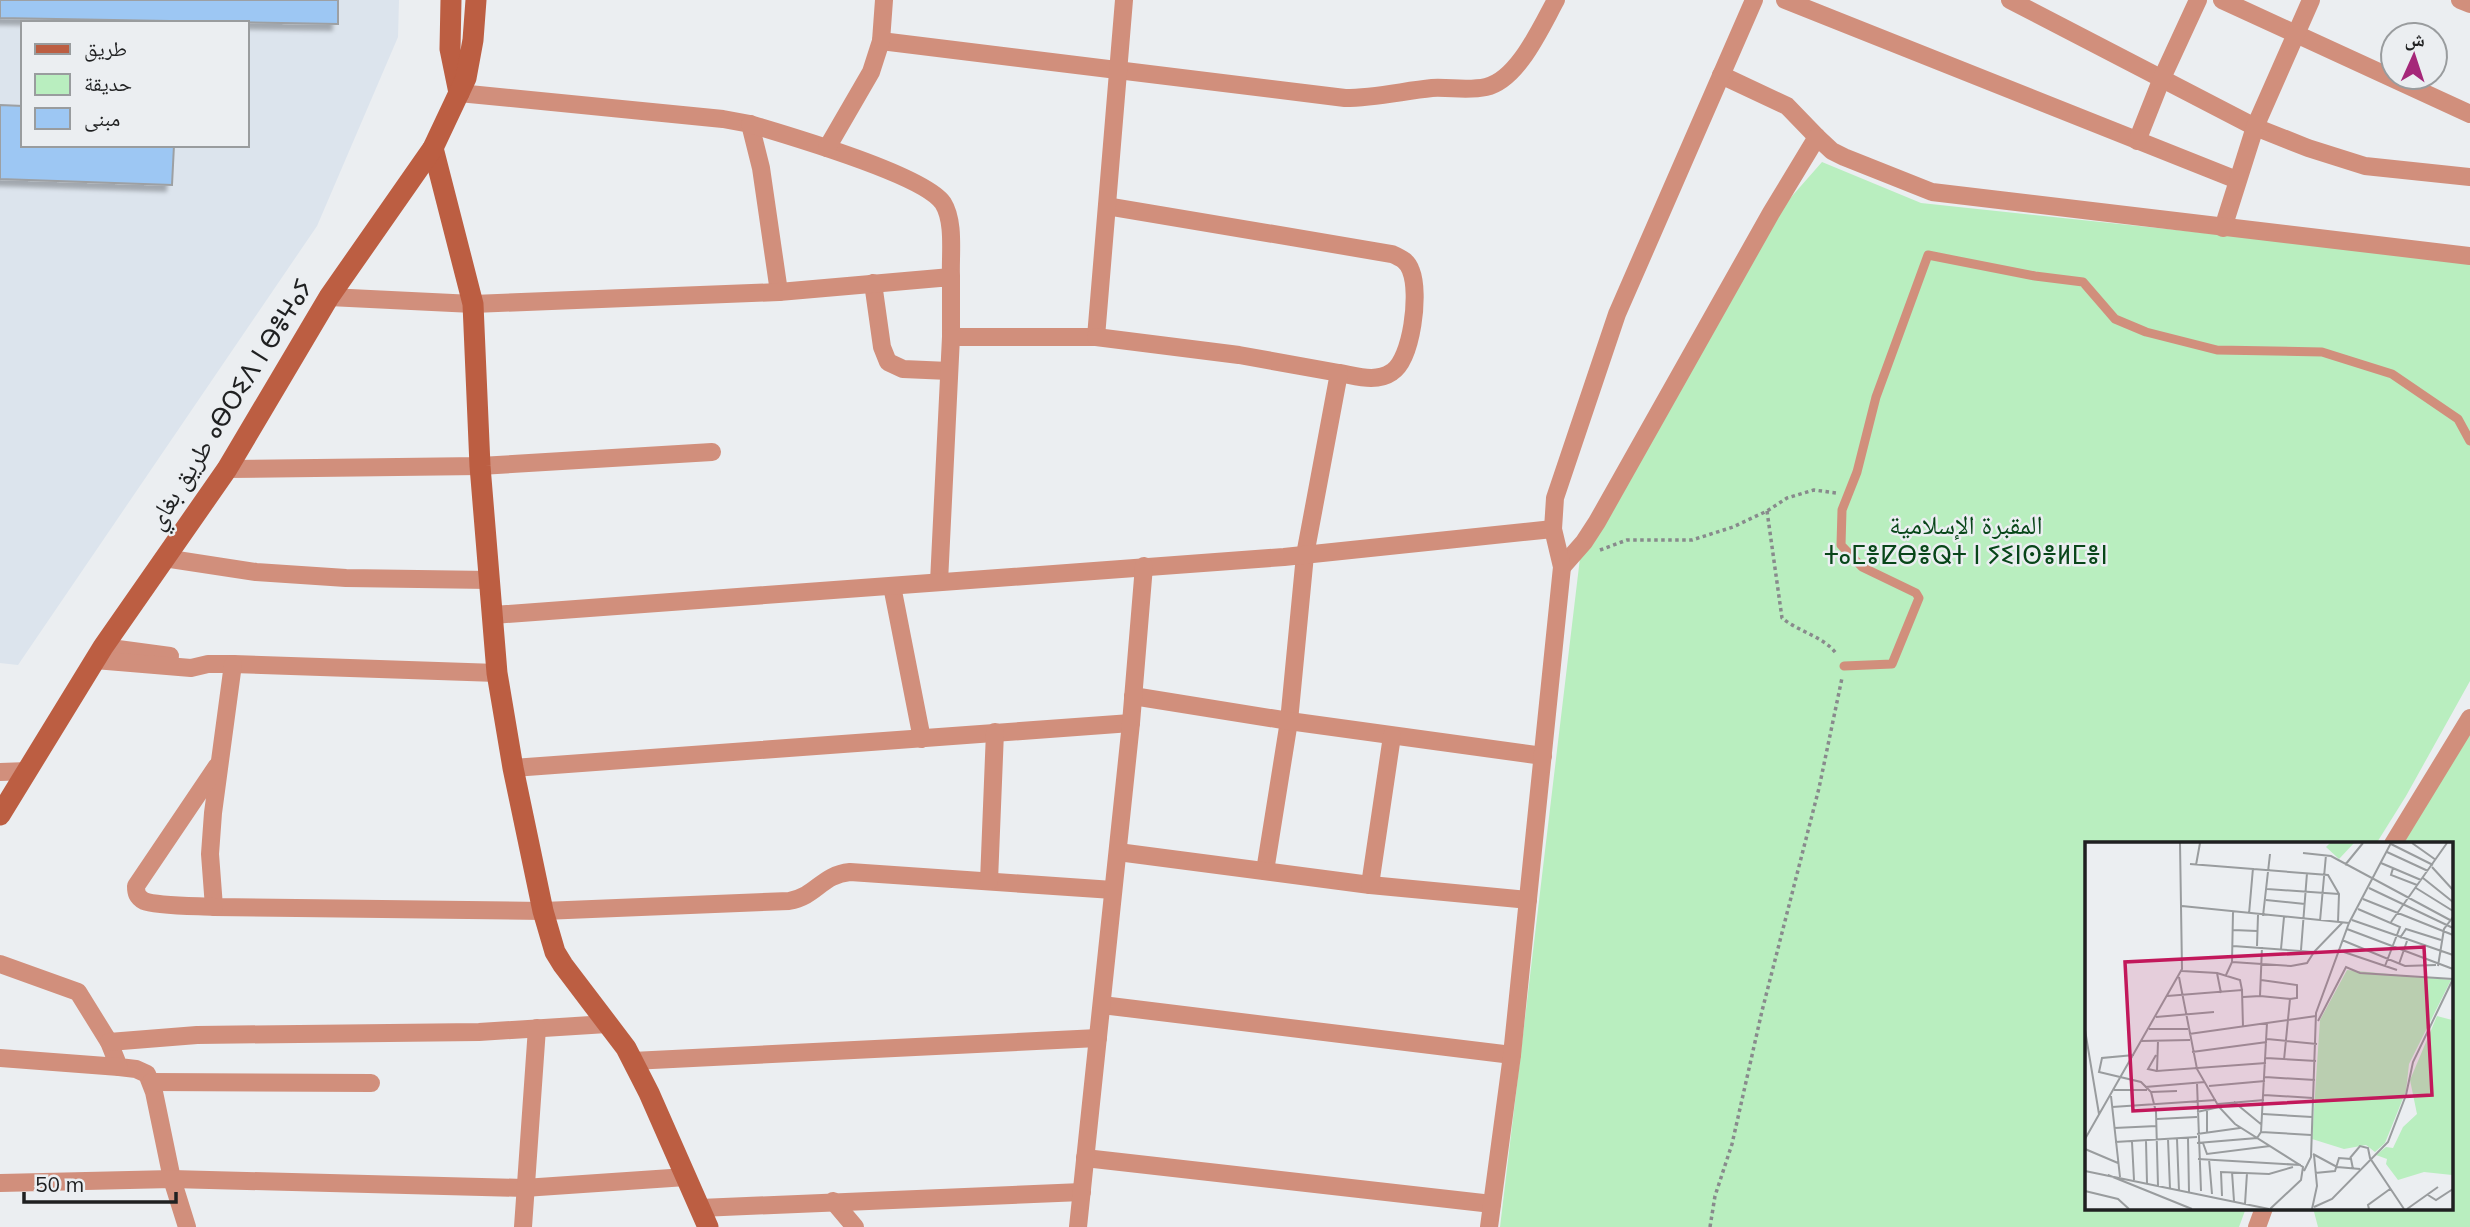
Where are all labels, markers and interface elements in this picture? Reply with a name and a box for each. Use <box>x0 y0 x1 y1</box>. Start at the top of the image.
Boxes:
legend <box>21 21 248 147</box>
north arrow <box>2379 21 2449 91</box>
text: ش <box>2404 27 2426 52</box>
text: طريق <box>84 35 127 62</box>
text: حديقة <box>84 70 132 96</box>
text: مبنى <box>84 105 120 132</box>
street label: طريق بغاي ⴰⴱⵔⵉⴷ ⵏ ⴱⴻⵖⴰⵢ <box>138 273 324 538</box>
park label: المقبرة الإسلامية ⵜⴰⵎⴻⵇⴱⴻⵕⵜ ⵏ ⵢⵉⵏⵙⴻⵍⵎⴻⵏ <box>1824 508 2108 571</box>
inset map <box>2085 842 2452 1210</box>
scale bar <box>24 1160 177 1204</box>
text: 50 m <box>35 1171 84 1197</box>

